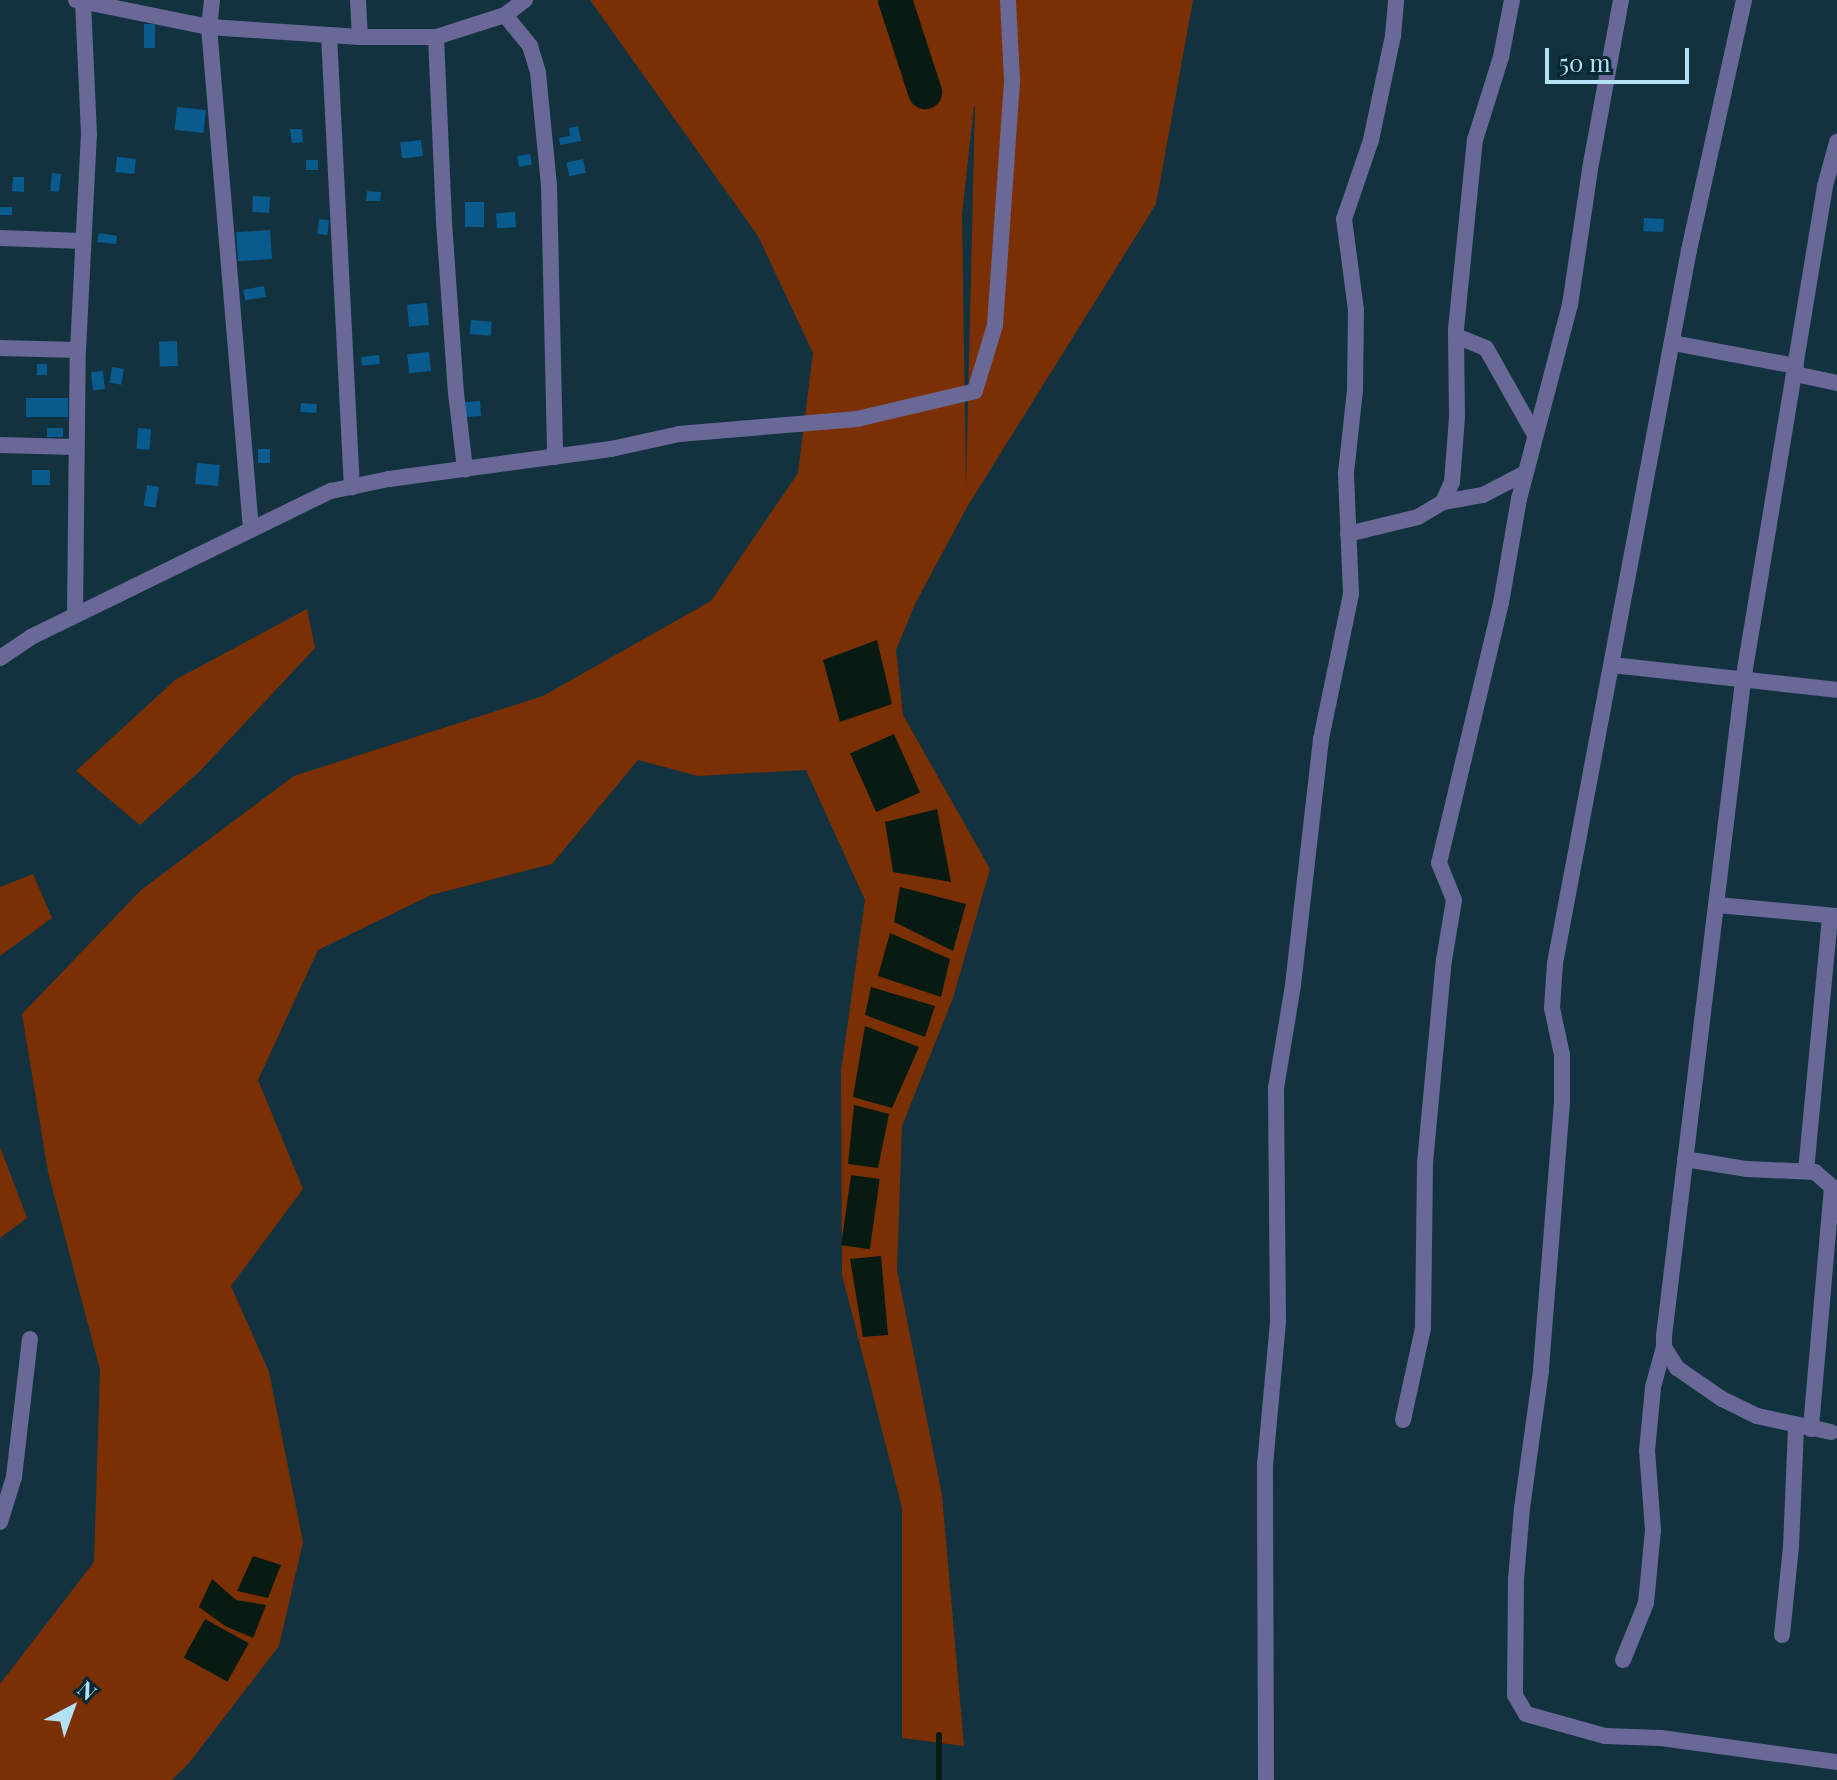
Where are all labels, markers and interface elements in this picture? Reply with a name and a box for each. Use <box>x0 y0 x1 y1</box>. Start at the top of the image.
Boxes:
scale bar <box>1549 32 1693 82</box>
text: 50 m <box>1559 46 1611 78</box>
north arrow <box>32 1668 112 1748</box>
text: N <box>72 1673 104 1706</box>

